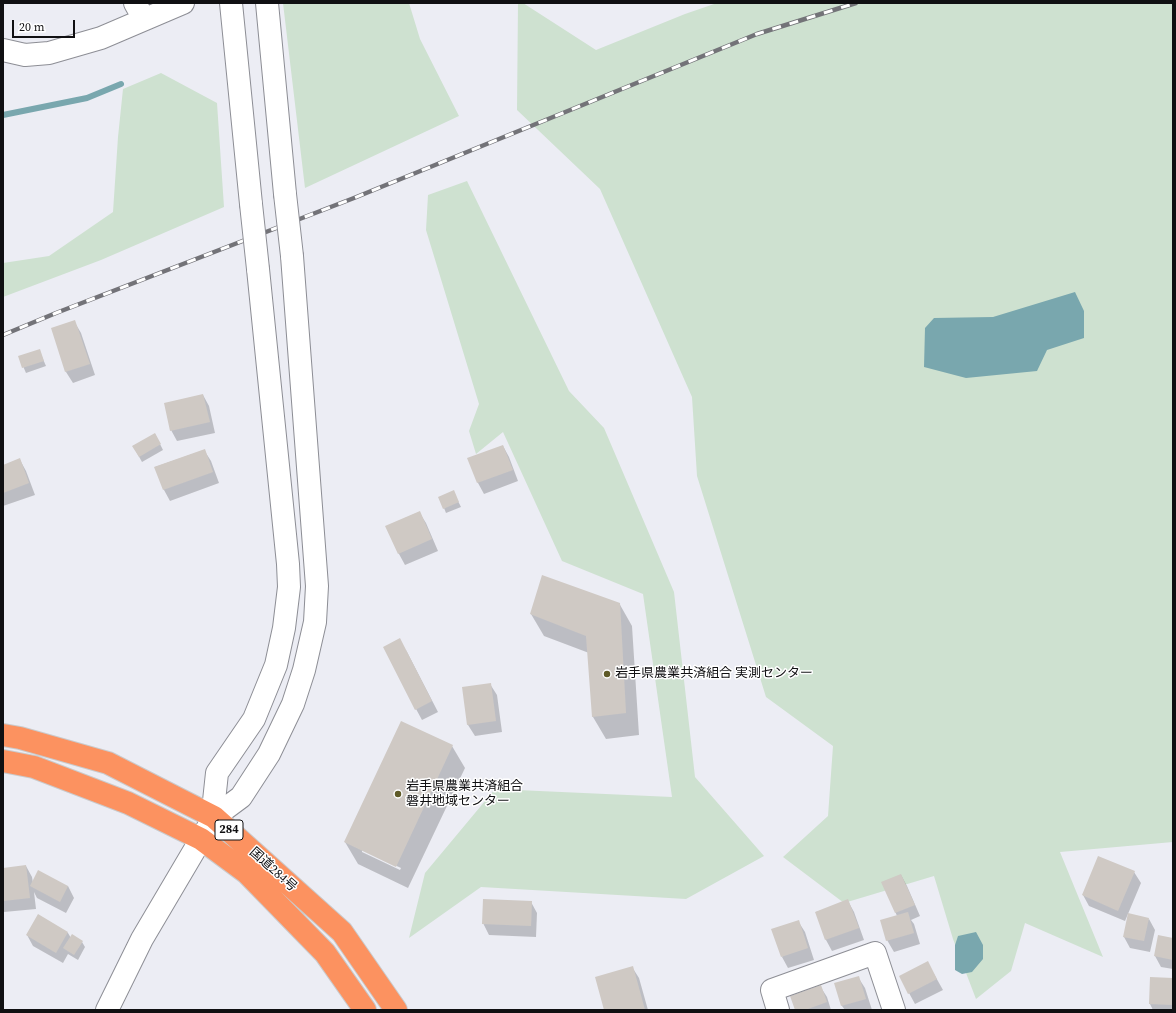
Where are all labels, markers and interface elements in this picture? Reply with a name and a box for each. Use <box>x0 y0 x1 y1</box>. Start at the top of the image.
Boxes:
scale bar <box>14 12 77 38</box>
text: 20 m <box>19 19 45 35</box>
place label: 岩手県農業共済組合 実測センター <box>615 666 813 682</box>
marker: 岩手県農業共済組合 実測センター <box>602 669 612 679</box>
place label: 岩手県農業共済組合 磐井地域センター <box>406 779 523 810</box>
marker: 岩手県農業共済組合 磐井地域センター <box>393 789 403 799</box>
road number: 284 <box>215 820 243 840</box>
street label: 国道284号 <box>246 845 300 895</box>

